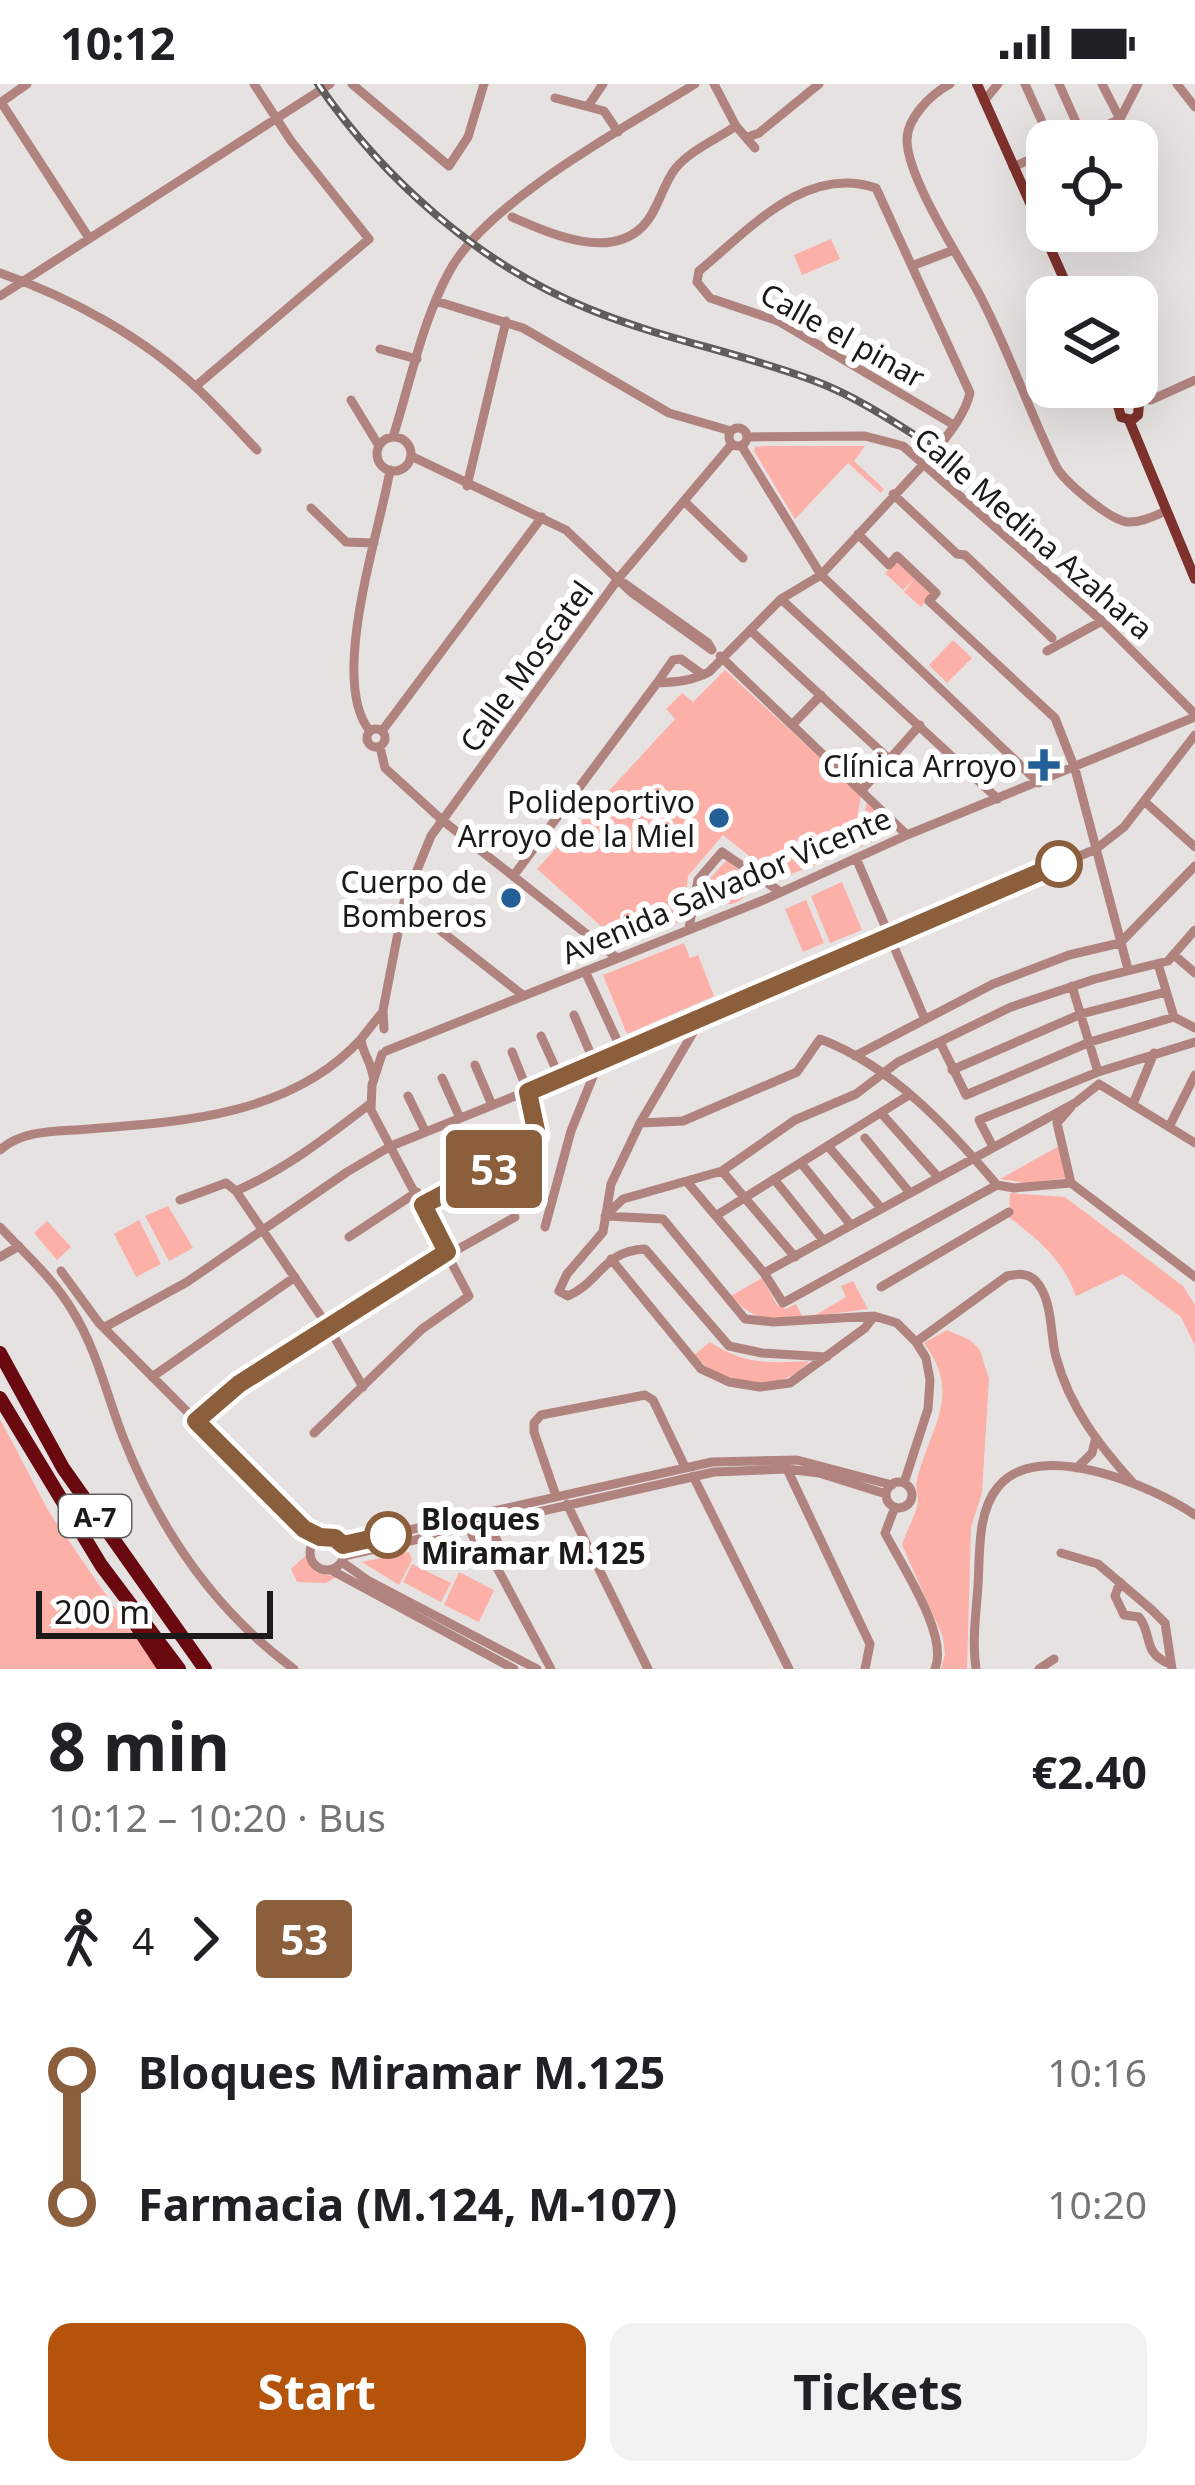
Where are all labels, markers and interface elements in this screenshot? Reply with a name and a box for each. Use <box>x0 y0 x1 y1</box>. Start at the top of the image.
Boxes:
text: 10:12 <box>60 12 176 73</box>
map controls <box>1026 120 1158 408</box>
button: locate <box>1026 120 1158 252</box>
street label: Calle el pinar <box>753 273 933 397</box>
button: layers <box>1026 276 1158 408</box>
street label: Calle Medina Azahara <box>906 418 1162 648</box>
street label: Calle Moscatel <box>450 572 602 760</box>
place label: Clínica Arroyo <box>823 745 1017 786</box>
marker: Clínica Arroyo <box>1028 749 1060 781</box>
place label: Polideportivo Arroyo de la Miel <box>458 781 695 856</box>
street label: Avenida Salvador Vicente <box>555 797 897 973</box>
marker: Polideportivo Arroyo de la Miel <box>706 805 732 831</box>
unlabelled marker <box>1037 842 1081 886</box>
place label: Cuerpo de Bomberos <box>340 861 487 936</box>
marker: Cuerpo de Bomberos <box>498 885 524 911</box>
line badge: 53 <box>440 1130 548 1208</box>
text: 53 <box>470 1140 518 1197</box>
road number: A-7 <box>59 1495 131 1537</box>
place label: Bloques Miramar M.125 <box>421 1498 646 1573</box>
marker: Bloques Miramar M.125 <box>366 1513 410 1557</box>
scale bar <box>36 1585 273 1638</box>
text: 200 m <box>54 1589 150 1634</box>
text: 8 min <box>48 1700 230 1790</box>
text: €2.40 <box>1031 1741 1147 1802</box>
text: 10:12 – 10:20 · Bus <box>48 1790 386 1843</box>
icon: walk <box>48 1906 114 1972</box>
icon: forward <box>172 1906 238 1972</box>
text: 53 <box>280 1910 328 1967</box>
text: 4 <box>132 1913 154 1966</box>
text: Bloques Miramar M.125 <box>138 2041 665 2102</box>
text: 10:16 <box>1047 2045 1147 2098</box>
text: Farmacia (M.124, M-107) <box>138 2173 677 2234</box>
text: 10:20 <box>1047 2177 1147 2230</box>
button: Start <box>48 2323 586 2461</box>
button: Tickets <box>610 2323 1147 2461</box>

